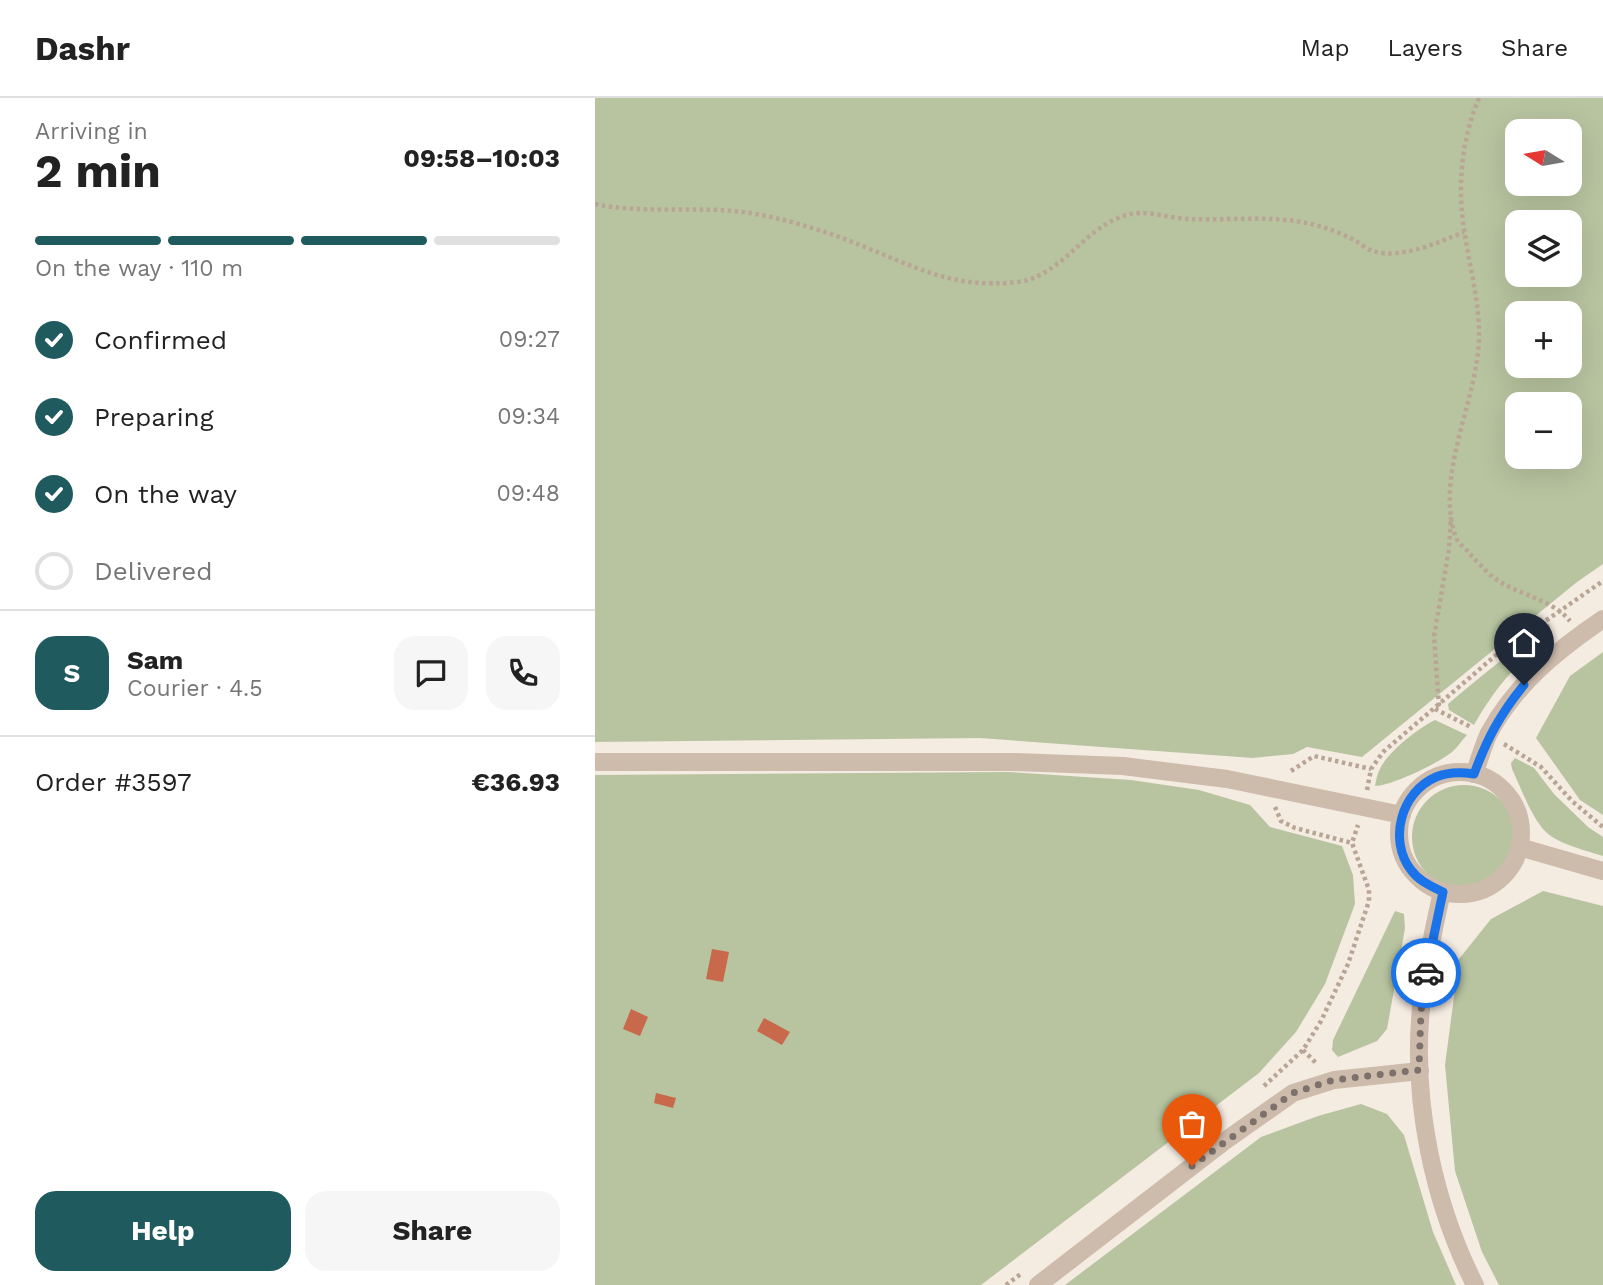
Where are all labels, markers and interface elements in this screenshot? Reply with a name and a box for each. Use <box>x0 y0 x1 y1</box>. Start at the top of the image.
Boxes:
text: Dashr <box>35 29 130 68</box>
text: Map <box>1301 34 1349 62</box>
text: Layers <box>1387 34 1463 62</box>
text: Share <box>1501 34 1568 62</box>
text: Arriving in <box>35 118 148 145</box>
north arrow <box>1505 119 1582 196</box>
map controls <box>1505 119 1582 469</box>
text: 09:58–10:03 <box>403 143 560 173</box>
text: 2 min <box>35 144 161 198</box>
button: layers <box>1505 210 1582 287</box>
text: On the way · 110 m <box>35 255 243 282</box>
button: + <box>1505 301 1582 378</box>
icon: check <box>35 321 73 359</box>
text: Confirmed <box>94 325 227 355</box>
text: 09:27 <box>499 326 560 353</box>
button: − <box>1505 392 1582 469</box>
icon: check <box>35 398 73 436</box>
text: Preparing <box>94 402 214 432</box>
text: 09:34 <box>497 403 560 430</box>
icon: check <box>35 475 73 513</box>
text: On the way <box>94 479 237 509</box>
text: 09:48 <box>496 480 560 507</box>
text: Delivered <box>94 556 213 586</box>
pin <box>1494 613 1554 685</box>
icon: home <box>1505 624 1543 662</box>
button: chat <box>394 636 468 710</box>
button: phone <box>486 636 560 710</box>
text: Sam <box>127 645 183 675</box>
text: S <box>64 658 80 688</box>
text: Courier · 4.5 <box>127 675 263 702</box>
text: Order #3597 <box>35 767 192 797</box>
text: €36.93 <box>472 767 560 797</box>
courier <box>1391 938 1461 1008</box>
icon: car <box>1407 954 1445 992</box>
pin <box>1162 1094 1222 1166</box>
icon: bag <box>1173 1105 1211 1143</box>
button: Help <box>35 1191 291 1271</box>
button: Share <box>305 1191 560 1271</box>

